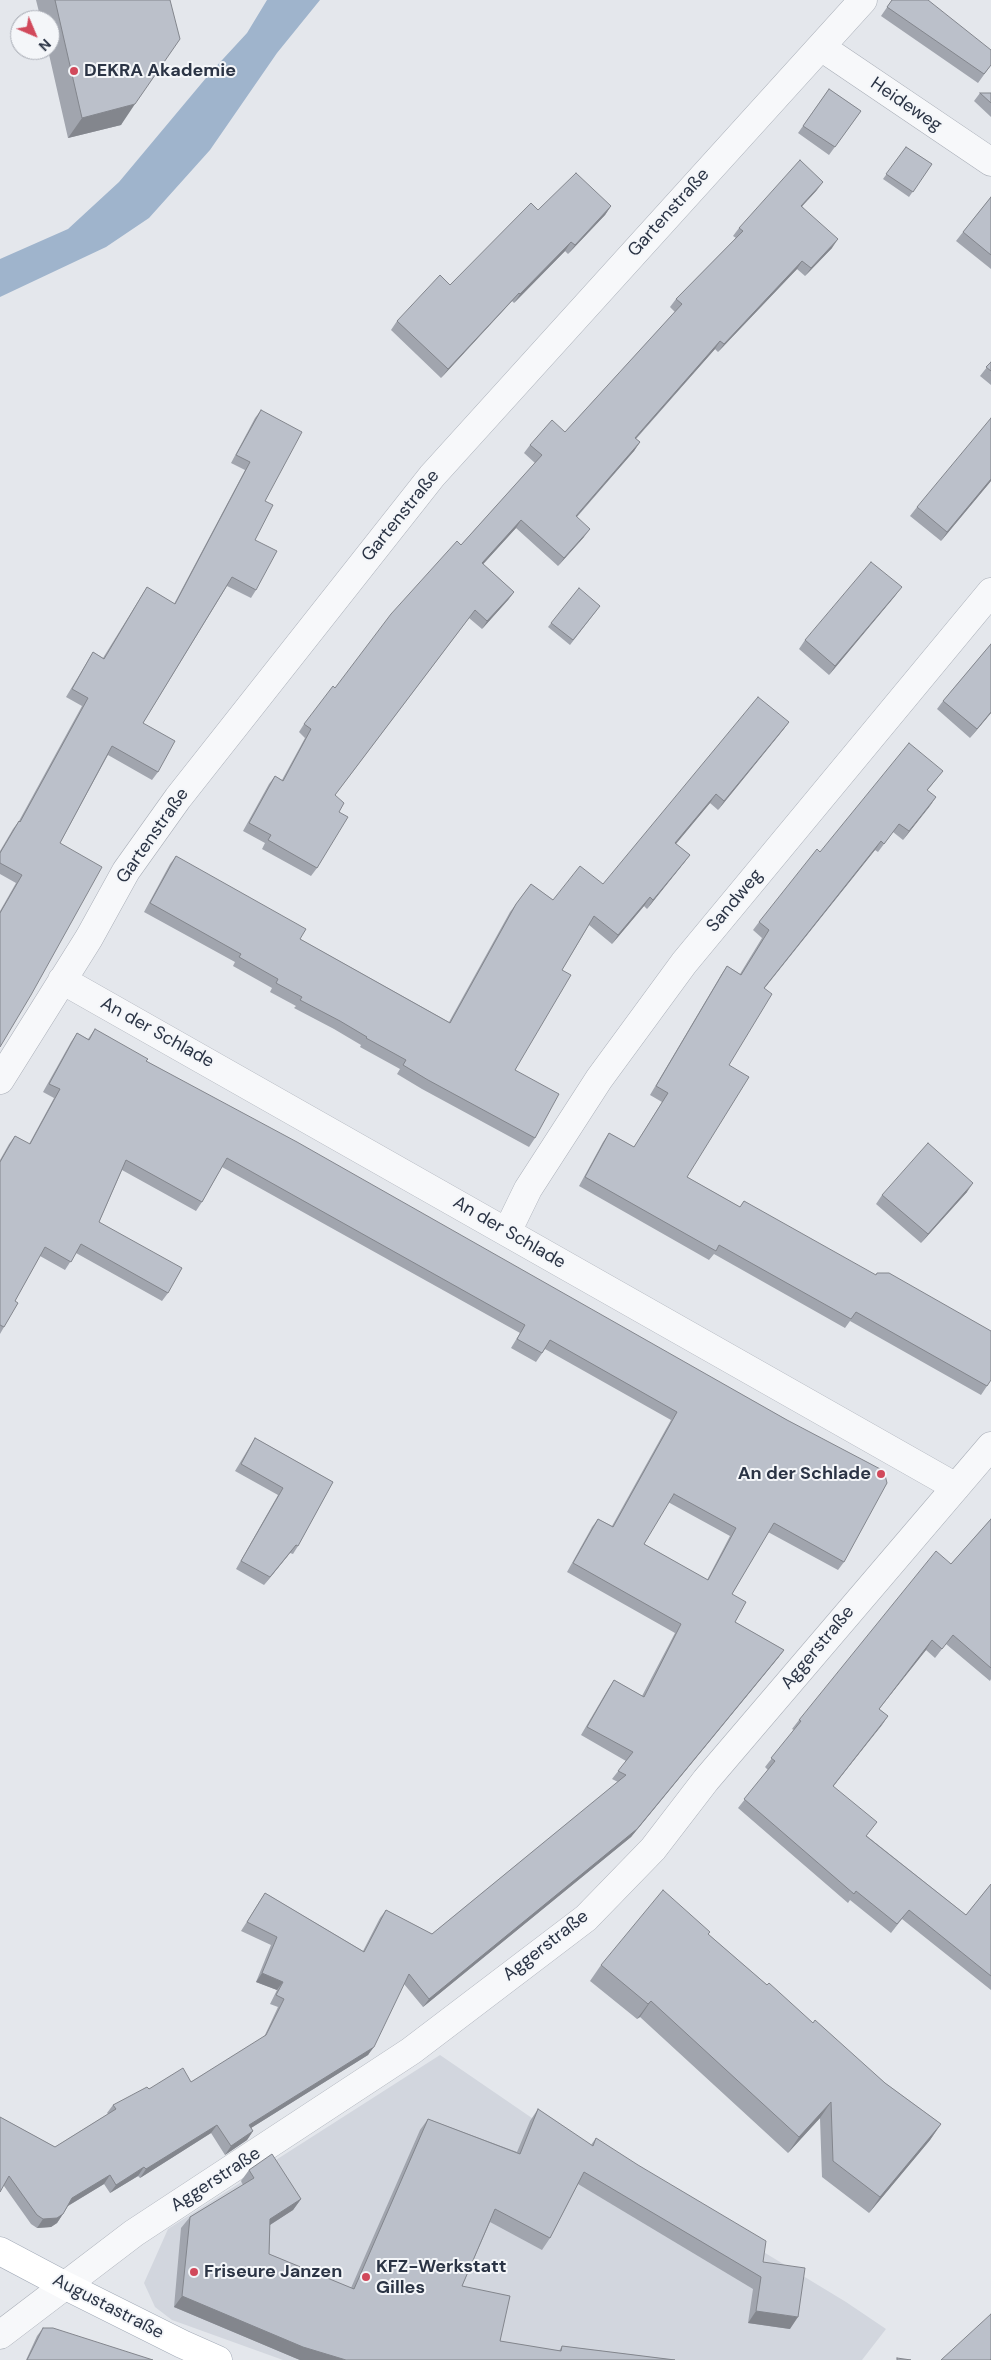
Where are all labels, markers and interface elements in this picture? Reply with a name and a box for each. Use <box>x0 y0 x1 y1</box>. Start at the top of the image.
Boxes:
north arrow <box>10 10 60 60</box>
text: N <box>35 35 55 55</box>
place label: DEKRA Akademie <box>84 60 236 82</box>
marker: DEKRA Akademie <box>68 65 80 77</box>
street label: Heideweg <box>866 73 946 137</box>
street label: Gartenstraße <box>624 164 714 262</box>
street label: Gartenstraße <box>358 466 444 566</box>
street label: Gartenstraße <box>112 784 194 888</box>
street label: Sandweg <box>702 865 768 937</box>
street label: An der Schlade <box>96 993 218 1073</box>
street label: An der Schlade <box>449 1192 569 1274</box>
place label: An der Schlade <box>738 1463 871 1485</box>
marker: An der Schlade <box>875 1468 887 1480</box>
street label: Aggerstraße <box>777 1602 859 1694</box>
street label: Aggerstraße <box>499 1906 593 1986</box>
street label: Aggerstraße <box>167 2143 265 2217</box>
place label: KFZ-Werkstatt Gilles <box>376 2256 507 2298</box>
place label: Friseure Janzen <box>204 2261 342 2283</box>
marker: Friseure Janzen <box>188 2266 200 2278</box>
street label: Augustastraße <box>49 2270 167 2344</box>
marker: KFZ-Werkstatt Gilles <box>360 2271 372 2283</box>

